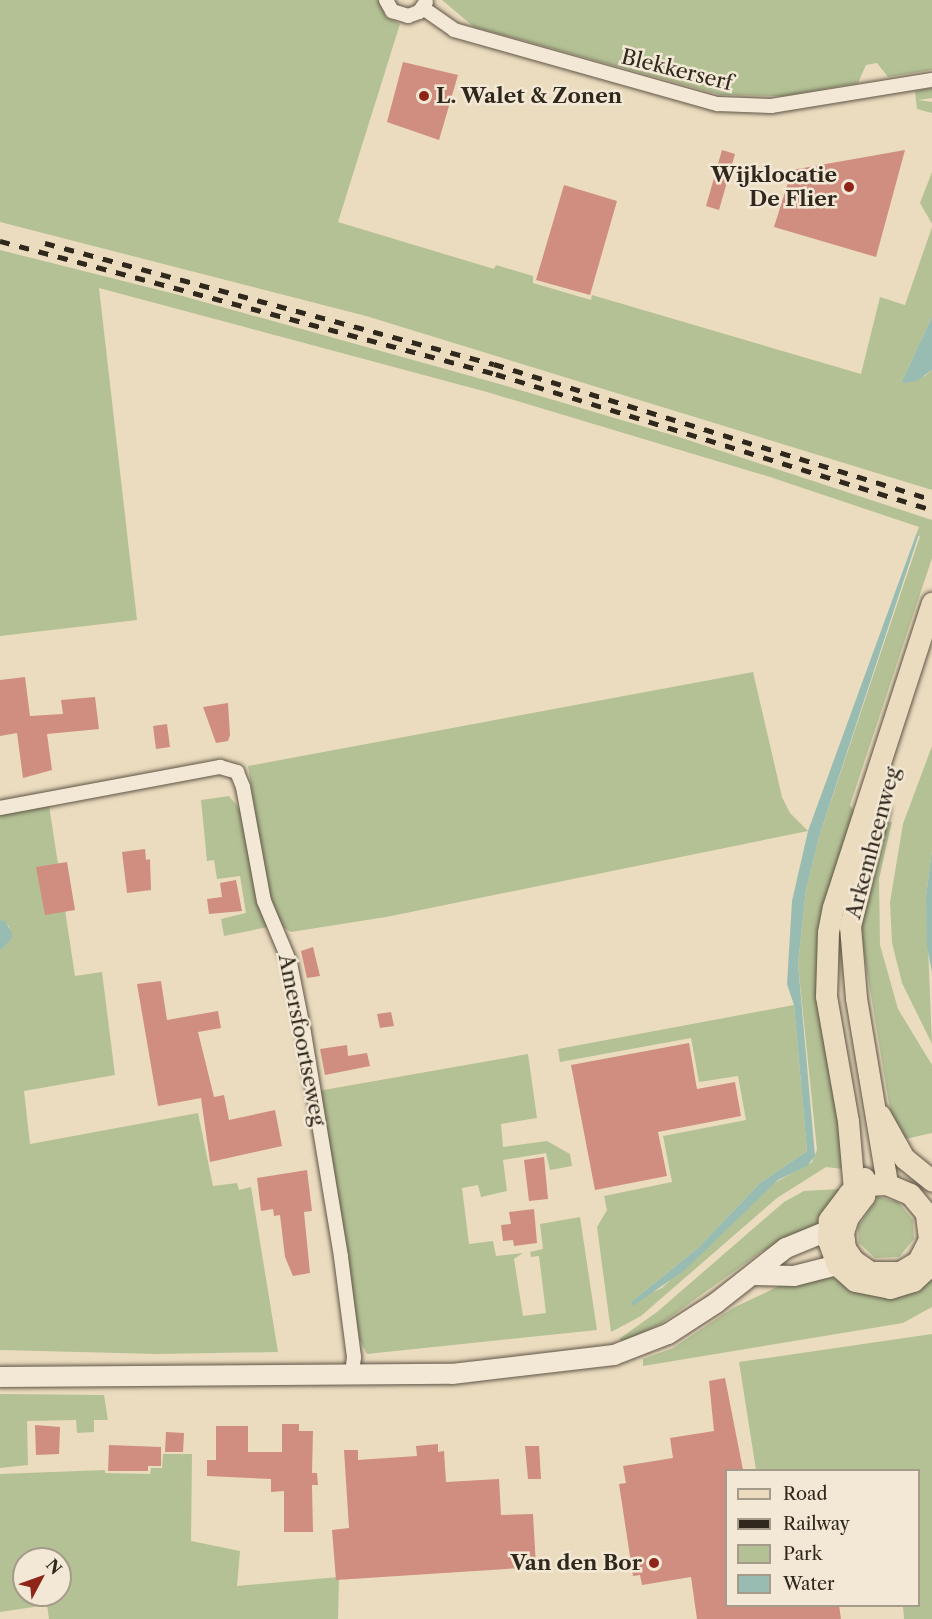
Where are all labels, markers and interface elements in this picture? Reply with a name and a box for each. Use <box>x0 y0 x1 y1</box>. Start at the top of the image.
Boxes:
street label: Blekkerserf <box>619 44 735 96</box>
place label: L. Walet & Zonen <box>436 83 623 109</box>
marker: L. Walet & Zonen <box>417 89 431 103</box>
place label: Wijklocatie De Flier <box>711 162 837 212</box>
marker: Wijklocatie De Flier <box>842 180 856 194</box>
street label: Arkemheenweg <box>841 764 905 922</box>
street label: Amersfoortseweg <box>273 952 331 1128</box>
legend <box>725 1469 920 1607</box>
text: Road <box>783 1483 828 1505</box>
text: Railway <box>783 1513 850 1535</box>
text: Park <box>783 1543 822 1565</box>
north arrow <box>12 1547 72 1607</box>
place label: Van den Bor <box>510 1550 642 1576</box>
text: N <box>42 1555 66 1578</box>
marker: Van den Bor <box>647 1556 661 1570</box>
text: Water <box>783 1573 835 1595</box>

